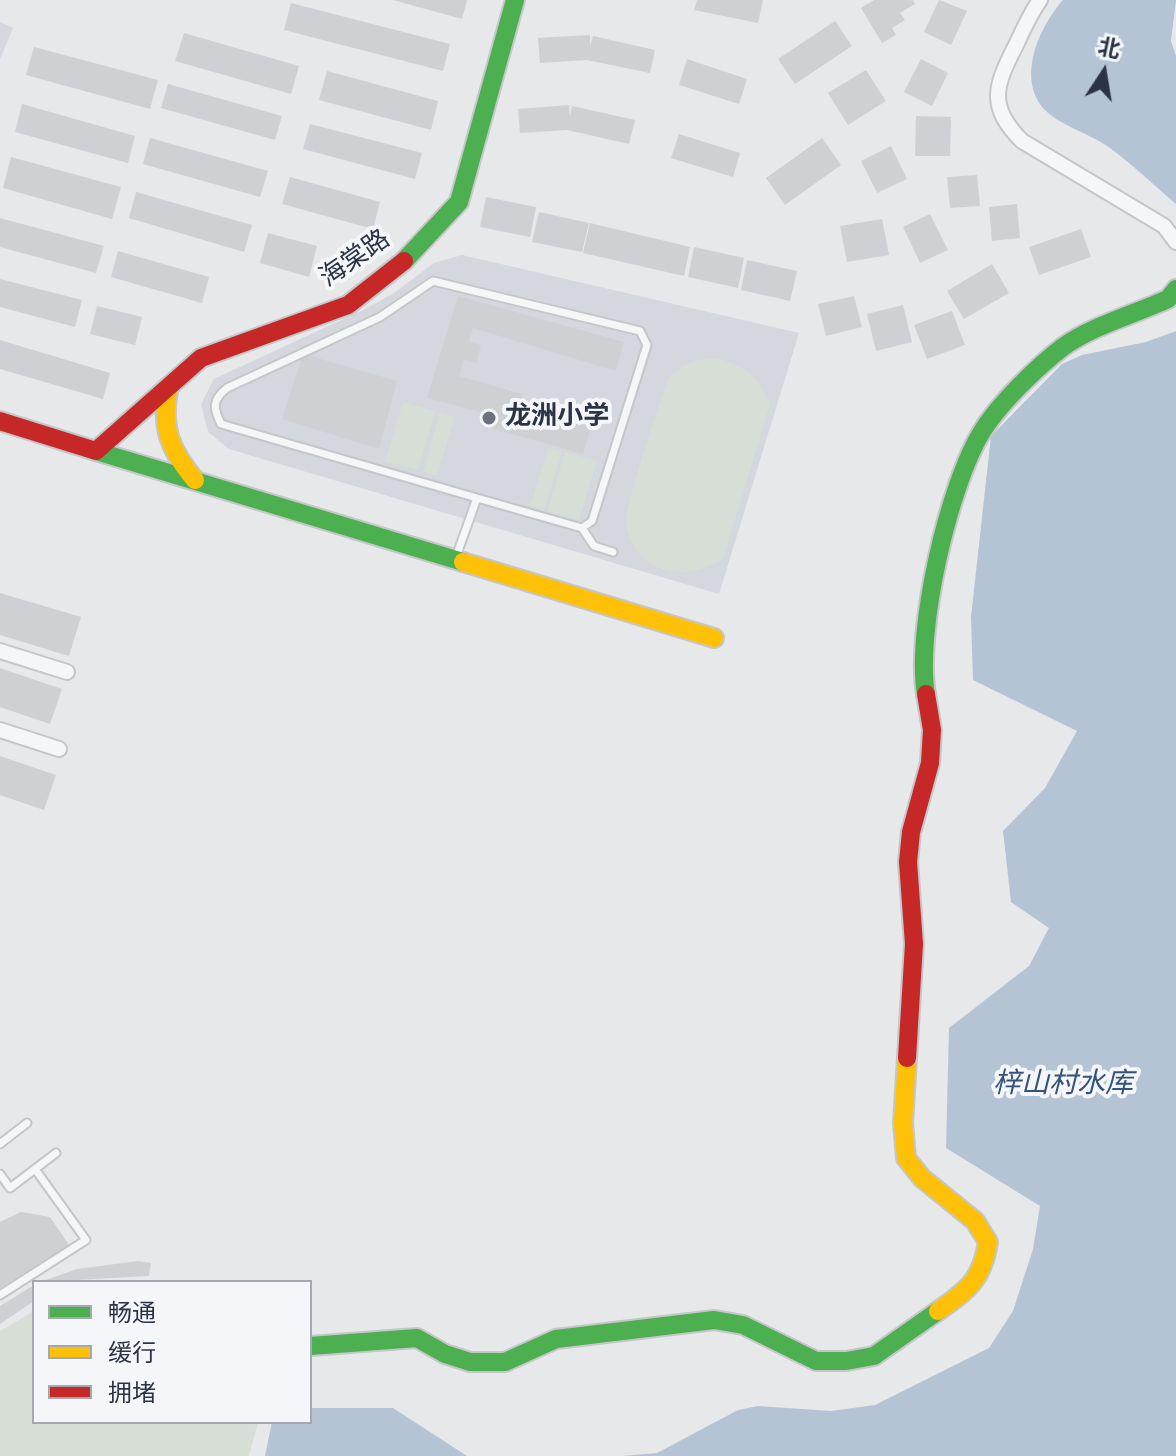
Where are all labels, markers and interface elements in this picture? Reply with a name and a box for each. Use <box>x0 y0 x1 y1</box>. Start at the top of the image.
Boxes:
text: 北 <box>1095 31 1123 66</box>
north arrow <box>1064 32 1144 112</box>
street label: 海棠路 <box>315 225 397 295</box>
place label: 龙洲小学 <box>505 402 609 434</box>
marker: 龙洲小学 <box>480 409 498 427</box>
water label: 梓山村水库 <box>993 1069 1133 1103</box>
legend <box>32 1280 312 1424</box>
text: 畅通 <box>108 1296 156 1331</box>
text: 缓行 <box>108 1336 156 1371</box>
text: 拥堵 <box>108 1376 156 1411</box>

